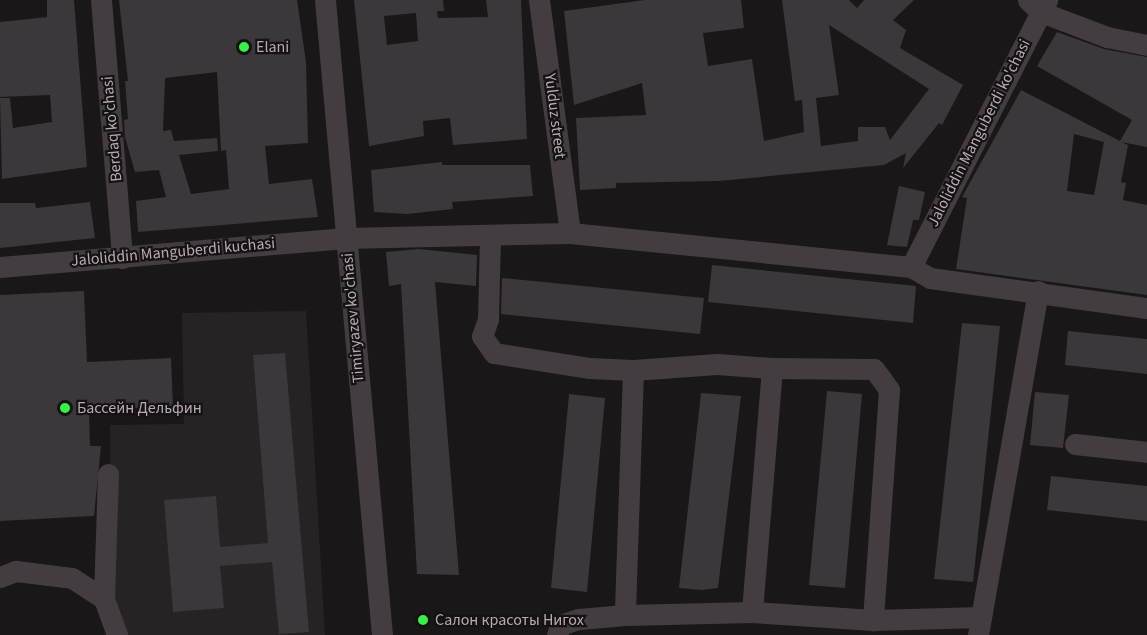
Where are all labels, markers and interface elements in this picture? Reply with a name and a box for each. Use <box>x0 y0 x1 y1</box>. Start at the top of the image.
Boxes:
street label: Jaloliddin Manguberdi ko'chasi <box>923 36 1035 230</box>
place label: Elani <box>256 37 289 57</box>
marker: Elani <box>237 40 251 54</box>
street label: Yulduz street <box>540 72 570 160</box>
street label: Berdaq ko'chasi <box>98 75 126 183</box>
street label: Jaloliddin Manguberdi kuchasi <box>70 234 276 270</box>
street label: Timiryazev ko'chasi <box>338 252 368 384</box>
place label: Бассейн Дельфин <box>77 398 202 418</box>
marker: Бассейн Дельфин <box>58 401 72 415</box>
place label: Салон красоты Нигох <box>435 610 584 630</box>
marker: Салон красоты Нигох <box>416 613 430 627</box>

